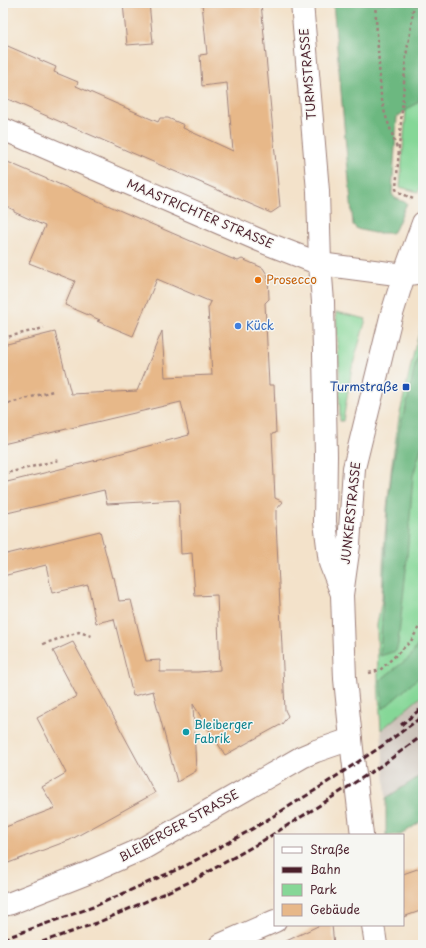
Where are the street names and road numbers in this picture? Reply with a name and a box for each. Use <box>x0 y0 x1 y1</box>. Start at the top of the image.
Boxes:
street label: TURMSTRASSE <box>294 27 320 121</box>
street label: MAASTRICHTER STRASSE <box>124 174 277 252</box>
street label: JUNKERSTRASSE <box>336 460 364 565</box>
street label: BLEIBERGER STRASSE <box>115 784 242 866</box>

